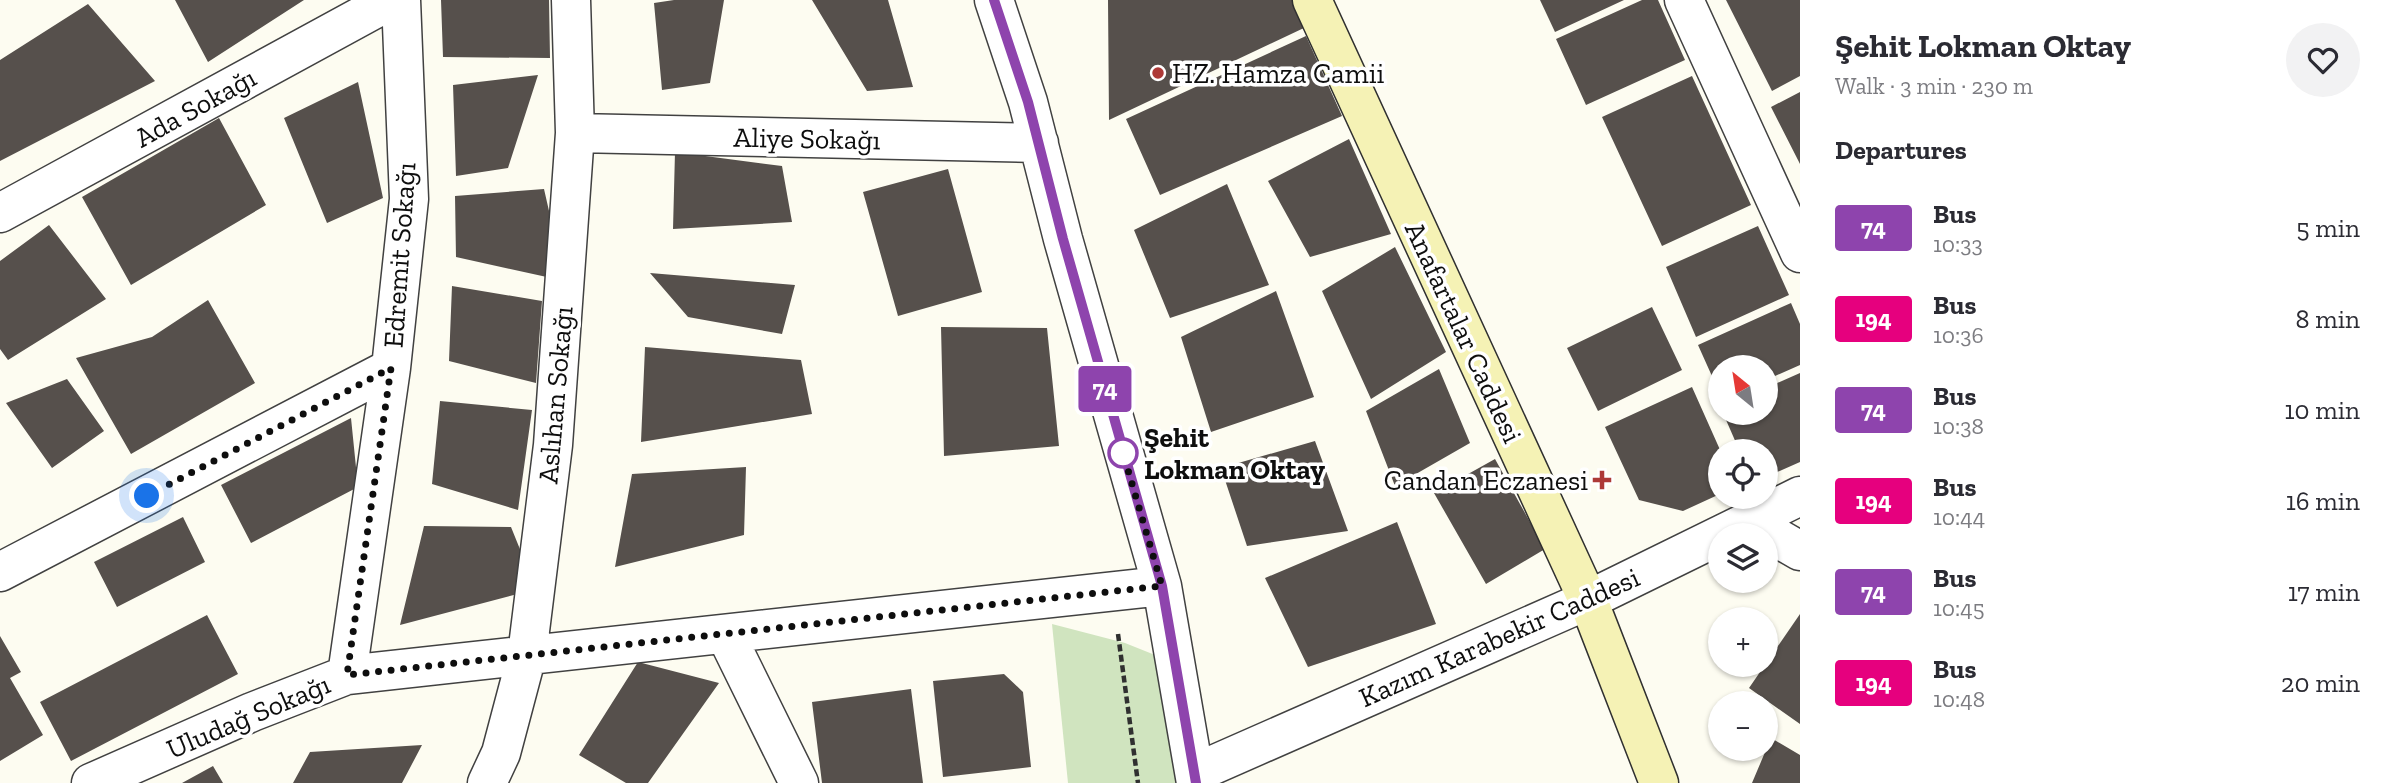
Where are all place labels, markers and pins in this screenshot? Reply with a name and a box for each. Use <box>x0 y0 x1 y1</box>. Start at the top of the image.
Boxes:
place label: HZ. Hamza Camii <box>1172 57 1385 90</box>
marker: HZ. Hamza Camii <box>1150 65 1166 81</box>
place label: Şehit Lokman Oktay <box>1144 421 1325 486</box>
marker: Şehit Lokman Oktay <box>1108 438 1138 468</box>
place label: Candan Eczanesi <box>1384 464 1588 497</box>
marker: Candan Eczanesi <box>1594 472 1610 488</box>

